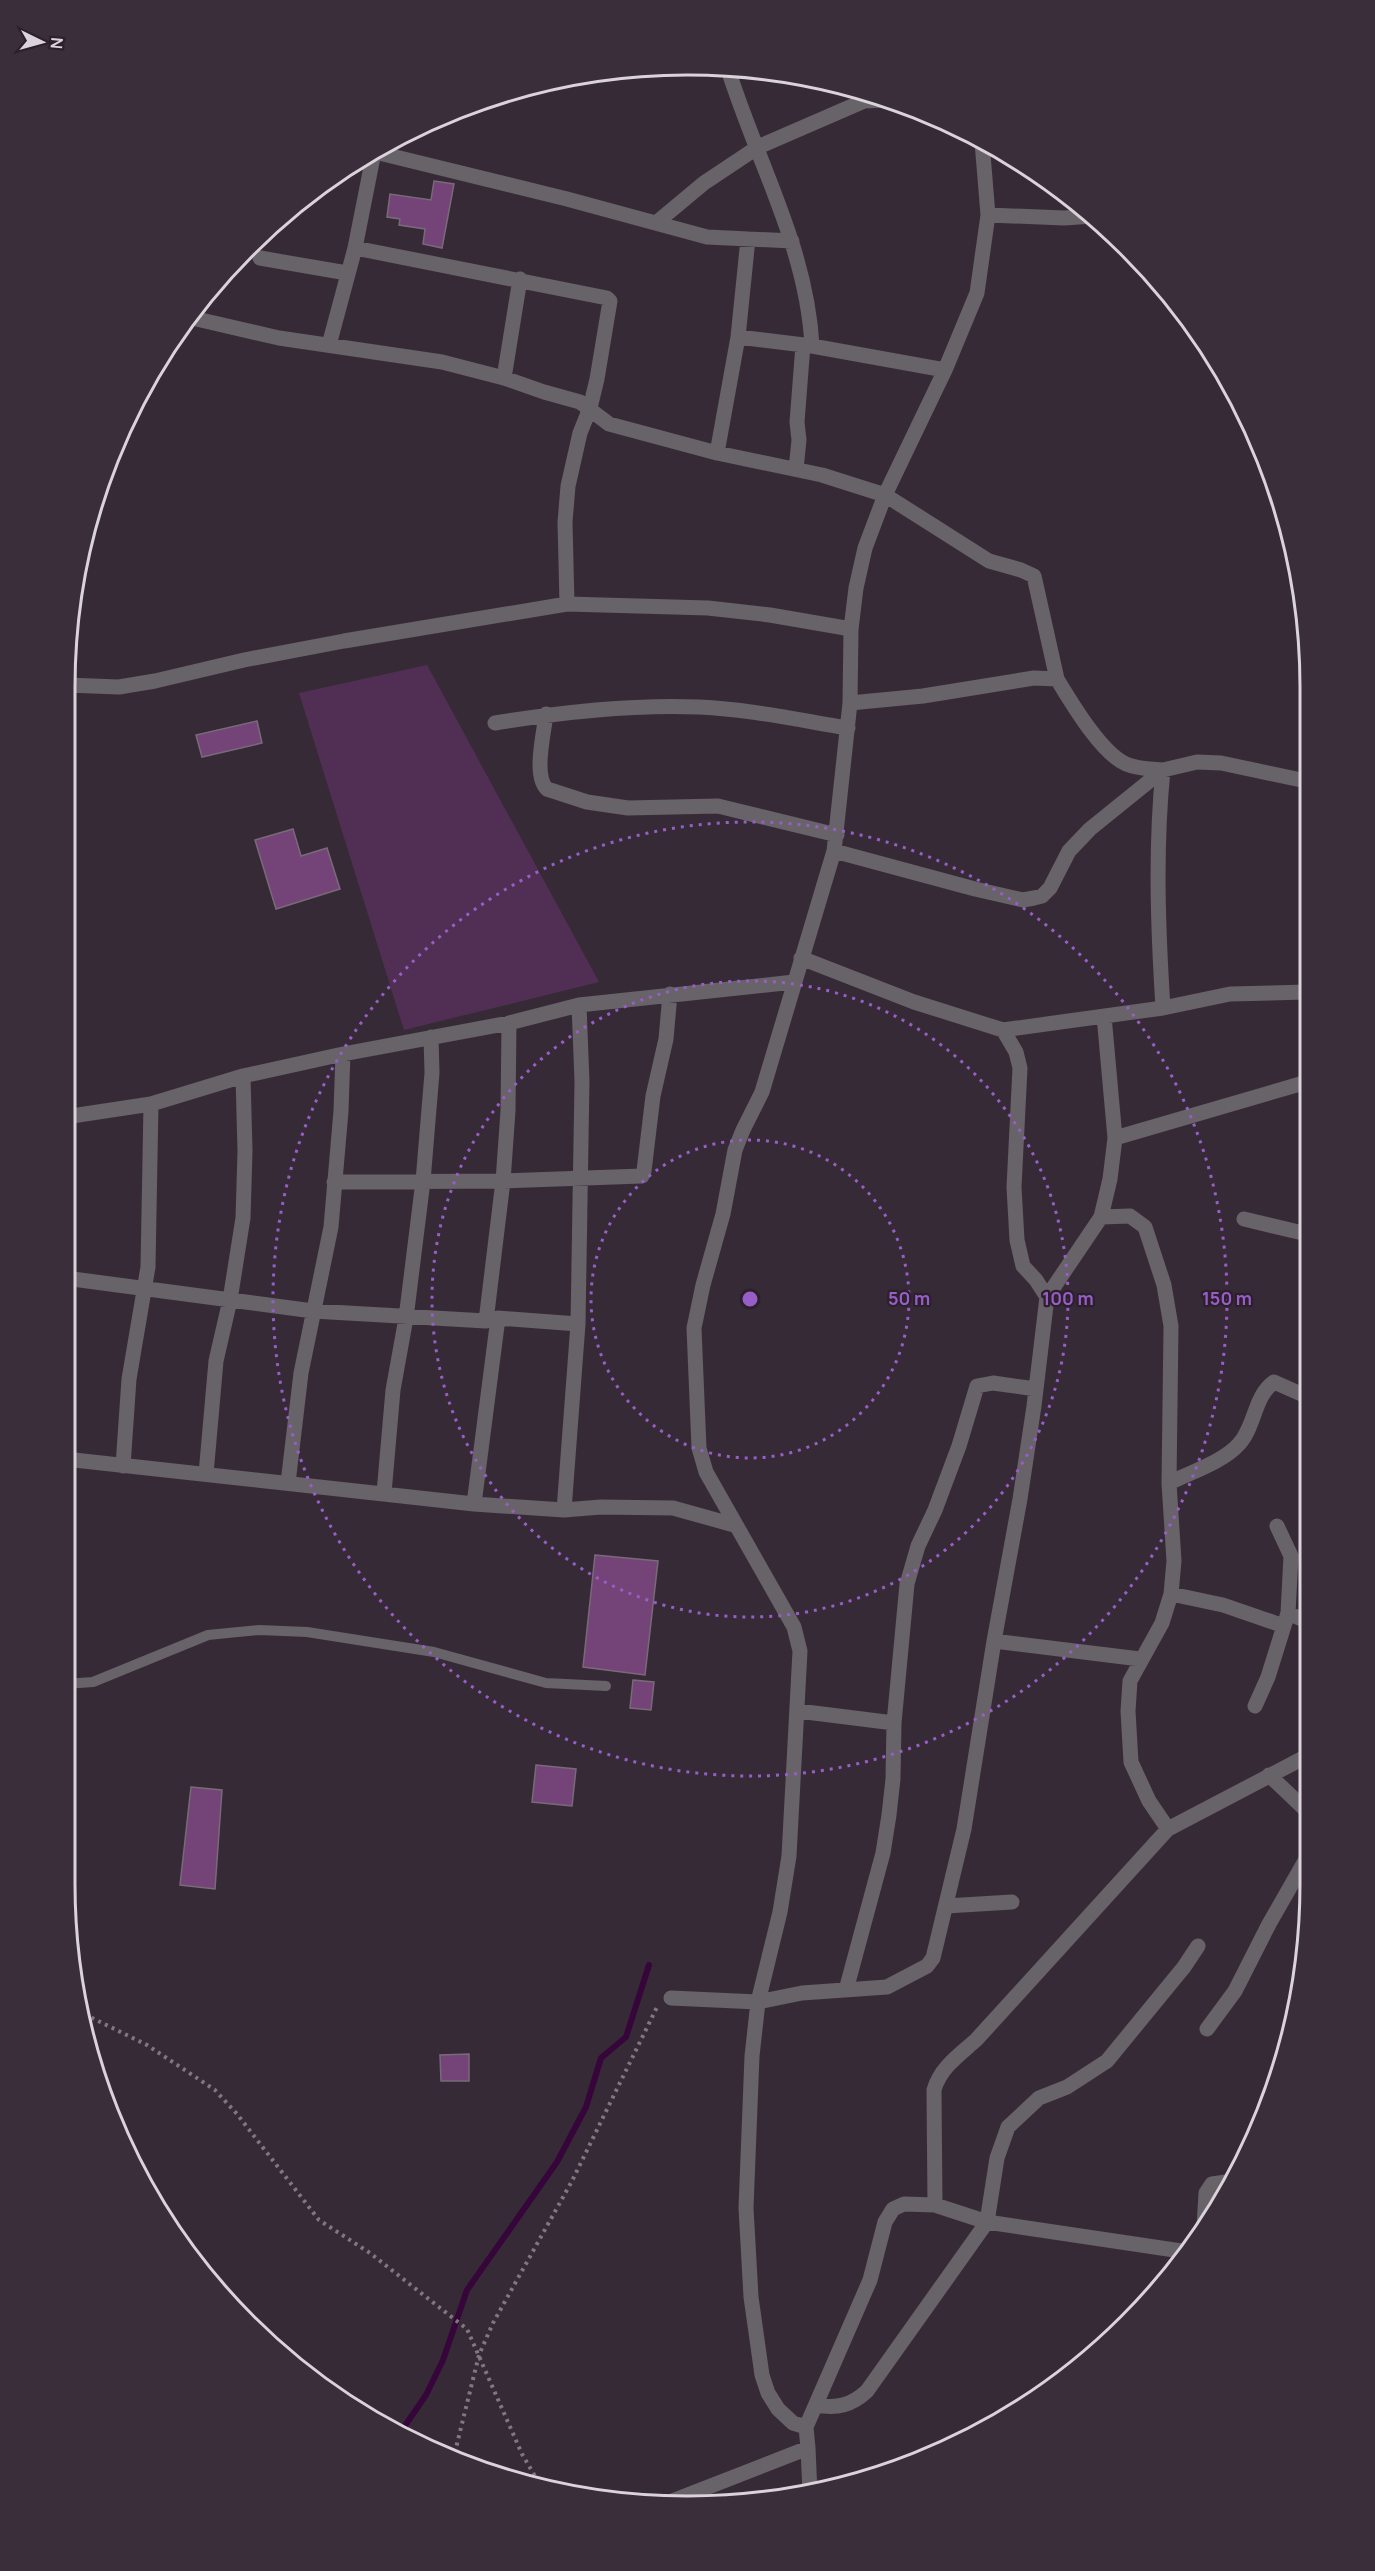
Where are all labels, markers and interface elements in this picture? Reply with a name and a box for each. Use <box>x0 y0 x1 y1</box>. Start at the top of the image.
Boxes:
north arrow <box>12 12 72 72</box>
text: N <box>45 37 68 50</box>
text: 50 m <box>888 1286 930 1310</box>
text: 100 m <box>1042 1286 1094 1310</box>
text: 150 m <box>1202 1286 1252 1310</box>
centre of rings <box>740 1289 760 1309</box>

